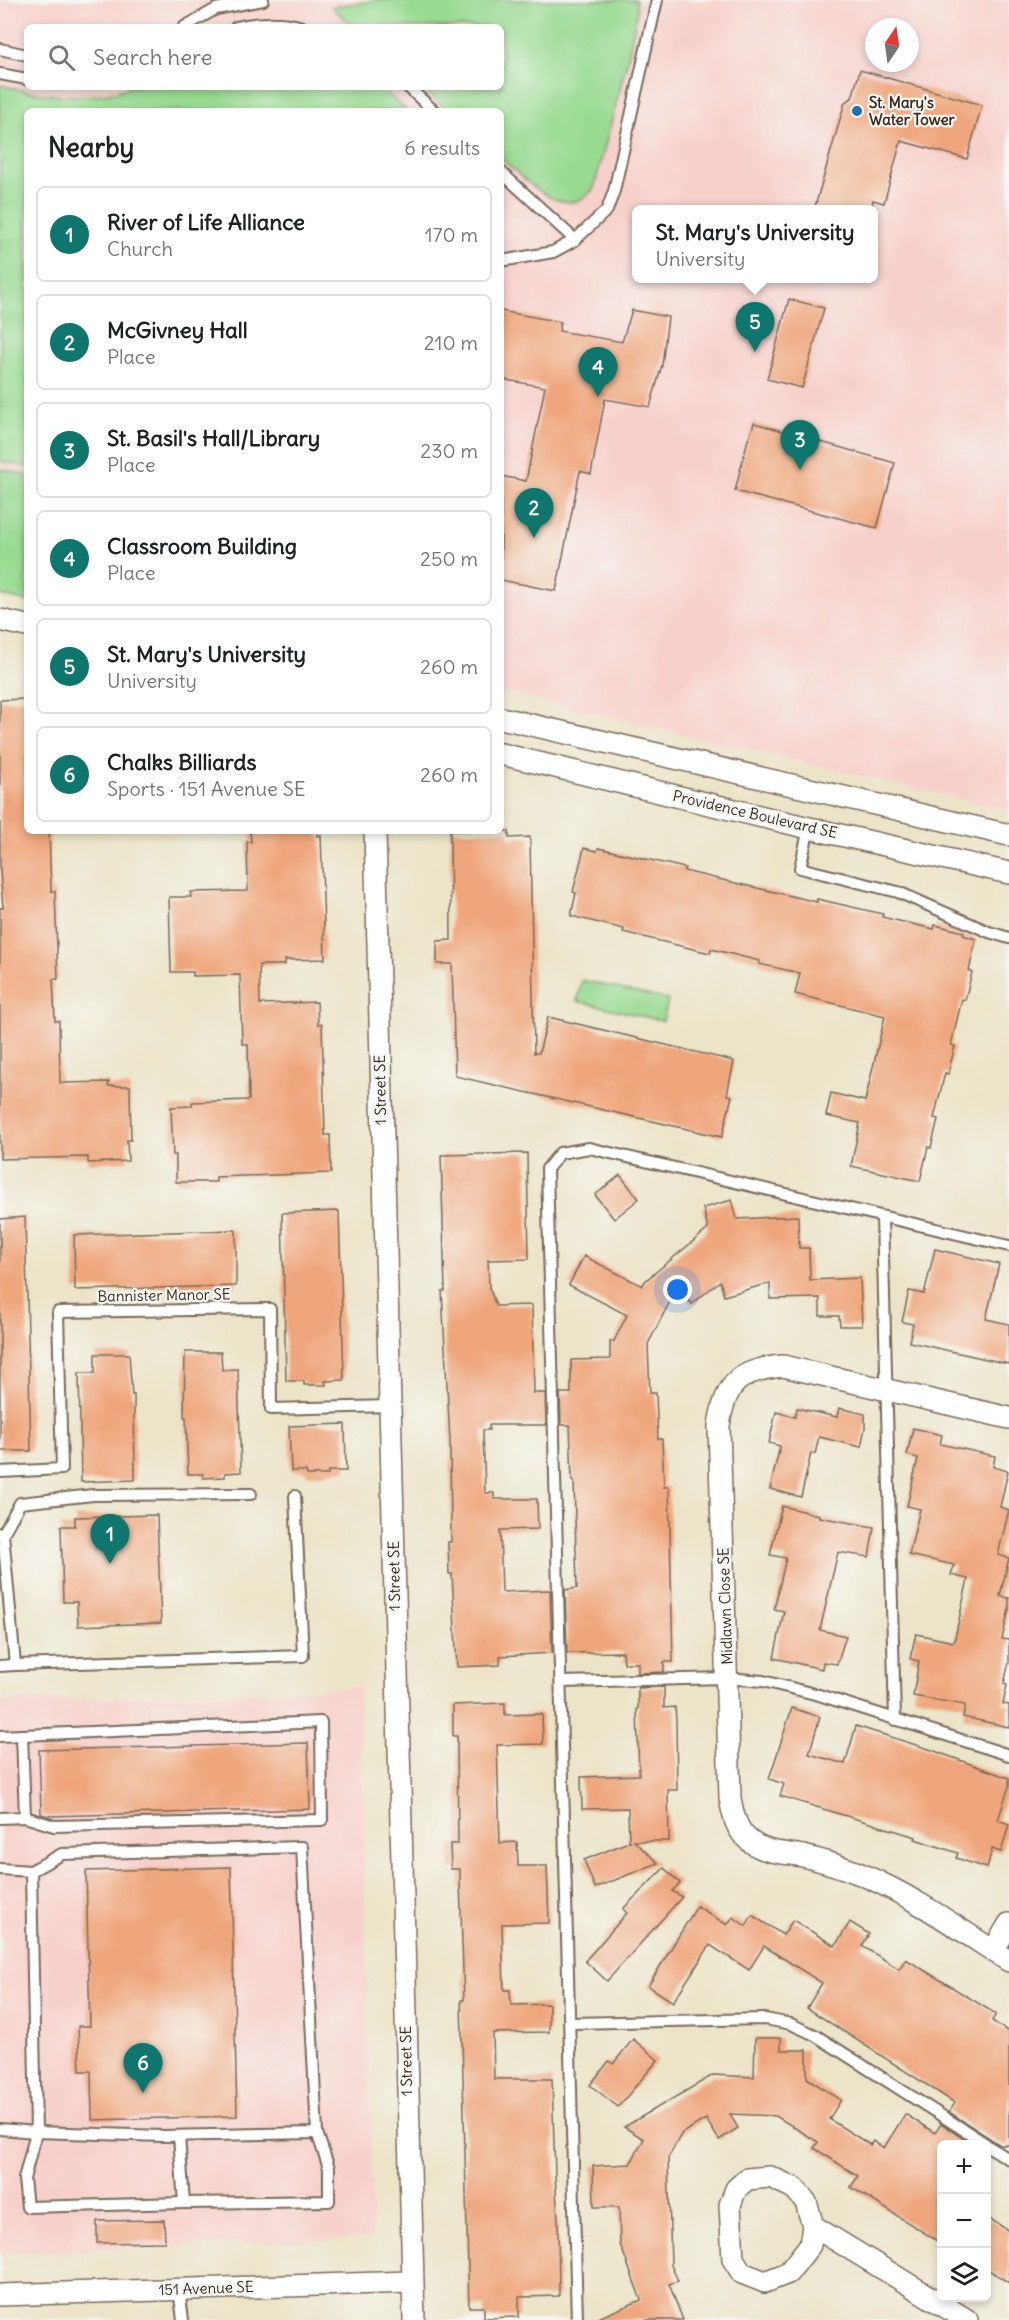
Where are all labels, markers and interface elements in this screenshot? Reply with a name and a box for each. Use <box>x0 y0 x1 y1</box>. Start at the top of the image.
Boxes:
north arrow <box>865 18 919 72</box>
search box <box>24 24 504 90</box>
icon: search <box>45 41 78 74</box>
text: Search here <box>93 43 212 71</box>
place label: St. Mary's Water Tower <box>869 93 956 129</box>
marker: St. Mary's Water Tower <box>850 104 864 118</box>
text: Nearby <box>48 131 134 164</box>
text: 6 results <box>404 135 480 160</box>
popup <box>632 205 878 283</box>
text: River of Life Alliance <box>107 208 305 236</box>
text: St. Mary's University <box>655 218 855 246</box>
text: 1 <box>66 222 73 247</box>
text: 170 m <box>425 222 478 247</box>
text: Church <box>107 236 173 261</box>
text: University <box>655 246 745 271</box>
pin: 5 <box>736 302 774 352</box>
text: McGivney Hall <box>107 316 248 344</box>
text: 2 <box>64 330 75 355</box>
text: 210 m <box>424 330 478 355</box>
text: Place <box>107 344 155 369</box>
pin: 4 <box>578 348 618 397</box>
pin: 3 <box>780 420 820 470</box>
text: St. Basil's Hall/Library <box>107 424 320 452</box>
text: 3 <box>64 438 75 463</box>
text: 230 m <box>420 438 478 463</box>
text: Place <box>107 452 155 477</box>
pin: 2 <box>514 488 554 538</box>
text: Classroom Building <box>107 532 297 560</box>
text: 4 <box>64 546 75 571</box>
text: 250 m <box>420 546 478 571</box>
text: Place <box>107 560 155 585</box>
text: St. Mary's University <box>107 640 306 668</box>
text: 5 <box>64 654 75 679</box>
text: 260 m <box>420 654 478 679</box>
text: University <box>107 668 197 693</box>
text: Chalks Billiards <box>107 748 257 776</box>
text: 6 <box>64 762 75 787</box>
text: 260 m <box>420 762 478 787</box>
text: Sports · 151 Avenue SE <box>107 776 306 801</box>
street label: Providence Boulevard SE <box>671 786 839 842</box>
street label: 1 Street SE <box>370 1055 390 1125</box>
your location <box>663 1275 692 1304</box>
street label: Bannister Manor SE <box>97 1284 231 1306</box>
pin: 1 <box>90 1514 130 1564</box>
street label: 1 Street SE <box>384 1541 404 1611</box>
street label: Midlawn Close SE <box>713 1547 737 1665</box>
street label: 1 Street SE <box>396 2026 416 2096</box>
pin: 6 <box>124 2044 162 2093</box>
map controls <box>937 2140 991 2302</box>
button: + <box>937 2140 991 2194</box>
button: − <box>937 2194 991 2248</box>
button: layers <box>937 2248 991 2302</box>
street label: 151 Avenue SE <box>158 2277 254 2299</box>

